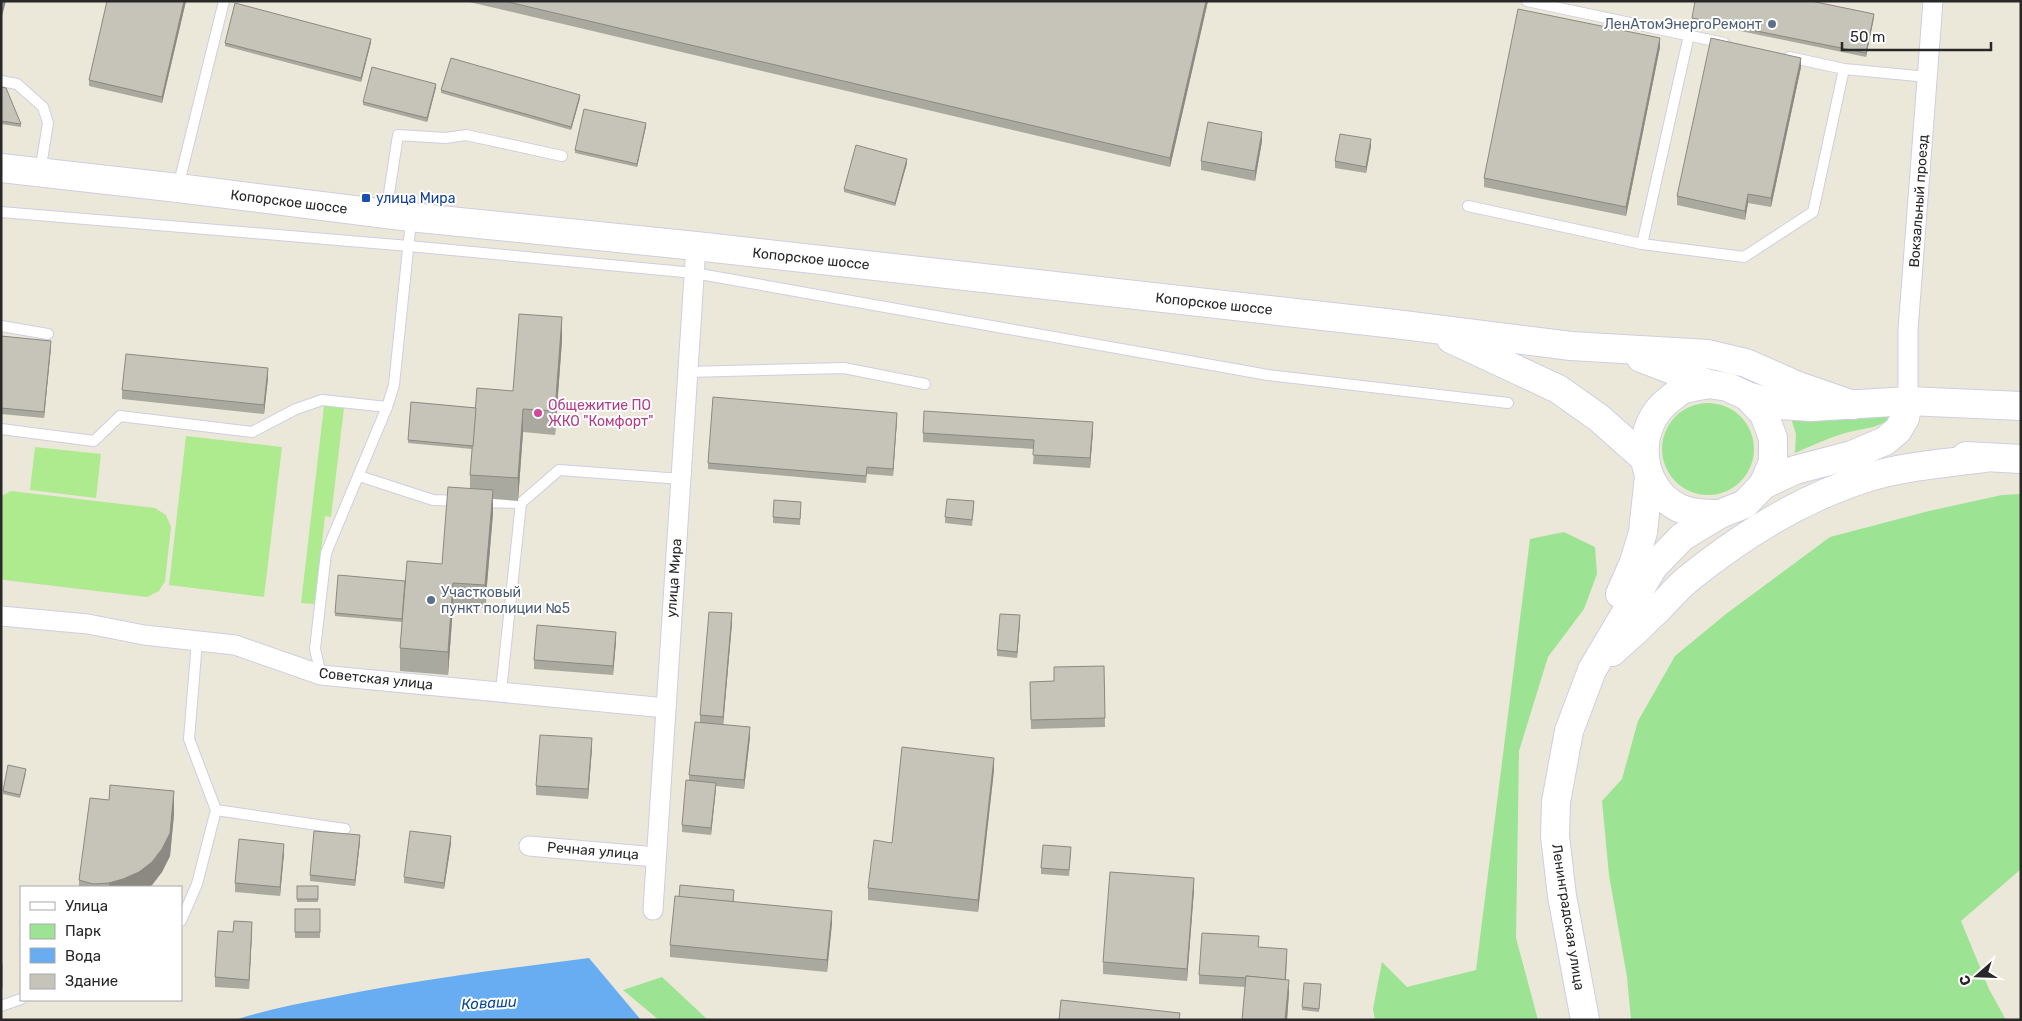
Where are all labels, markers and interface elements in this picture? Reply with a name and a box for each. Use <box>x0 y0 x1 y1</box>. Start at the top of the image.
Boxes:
place label: ЛенАтомЭнергоРемонт <box>1604 16 1762 33</box>
marker: ЛенАтомЭнергоРемонт <box>1766 18 1778 30</box>
scale bar <box>1842 20 1991 52</box>
text: 50 m <box>1850 28 1885 46</box>
street label: Вокзальный проезд <box>1906 134 1932 268</box>
street label: Копорское шоссе <box>229 186 349 218</box>
place label: улица Мира <box>376 190 455 207</box>
marker: улица Мира <box>360 192 372 204</box>
street label: Копорское шоссе <box>752 244 871 274</box>
street label: Копорское шоссе <box>1155 289 1274 319</box>
place label: Общежитие ПО ЖКО "Комфорт" <box>548 397 653 430</box>
marker: Общежитие ПО ЖКО "Комфорт" <box>532 407 544 419</box>
street label: улица Мира <box>663 538 685 618</box>
place label: Участковый пункт полиции №5 <box>441 584 570 617</box>
marker: Участковый пункт полиции №5 <box>425 594 437 606</box>
street label: Советская улица <box>318 665 434 693</box>
street label: Речная улица <box>546 839 640 863</box>
street label: Ленинградская улица <box>1548 843 1588 991</box>
legend <box>20 886 182 1001</box>
text: Улица <box>65 897 108 915</box>
text: Парк <box>65 922 101 940</box>
text: Вода <box>65 947 101 965</box>
north arrow <box>1952 951 2002 1001</box>
text: Здание <box>65 972 118 990</box>
text: С <box>1956 973 1975 988</box>
water label: Коваши <box>461 993 517 1013</box>

